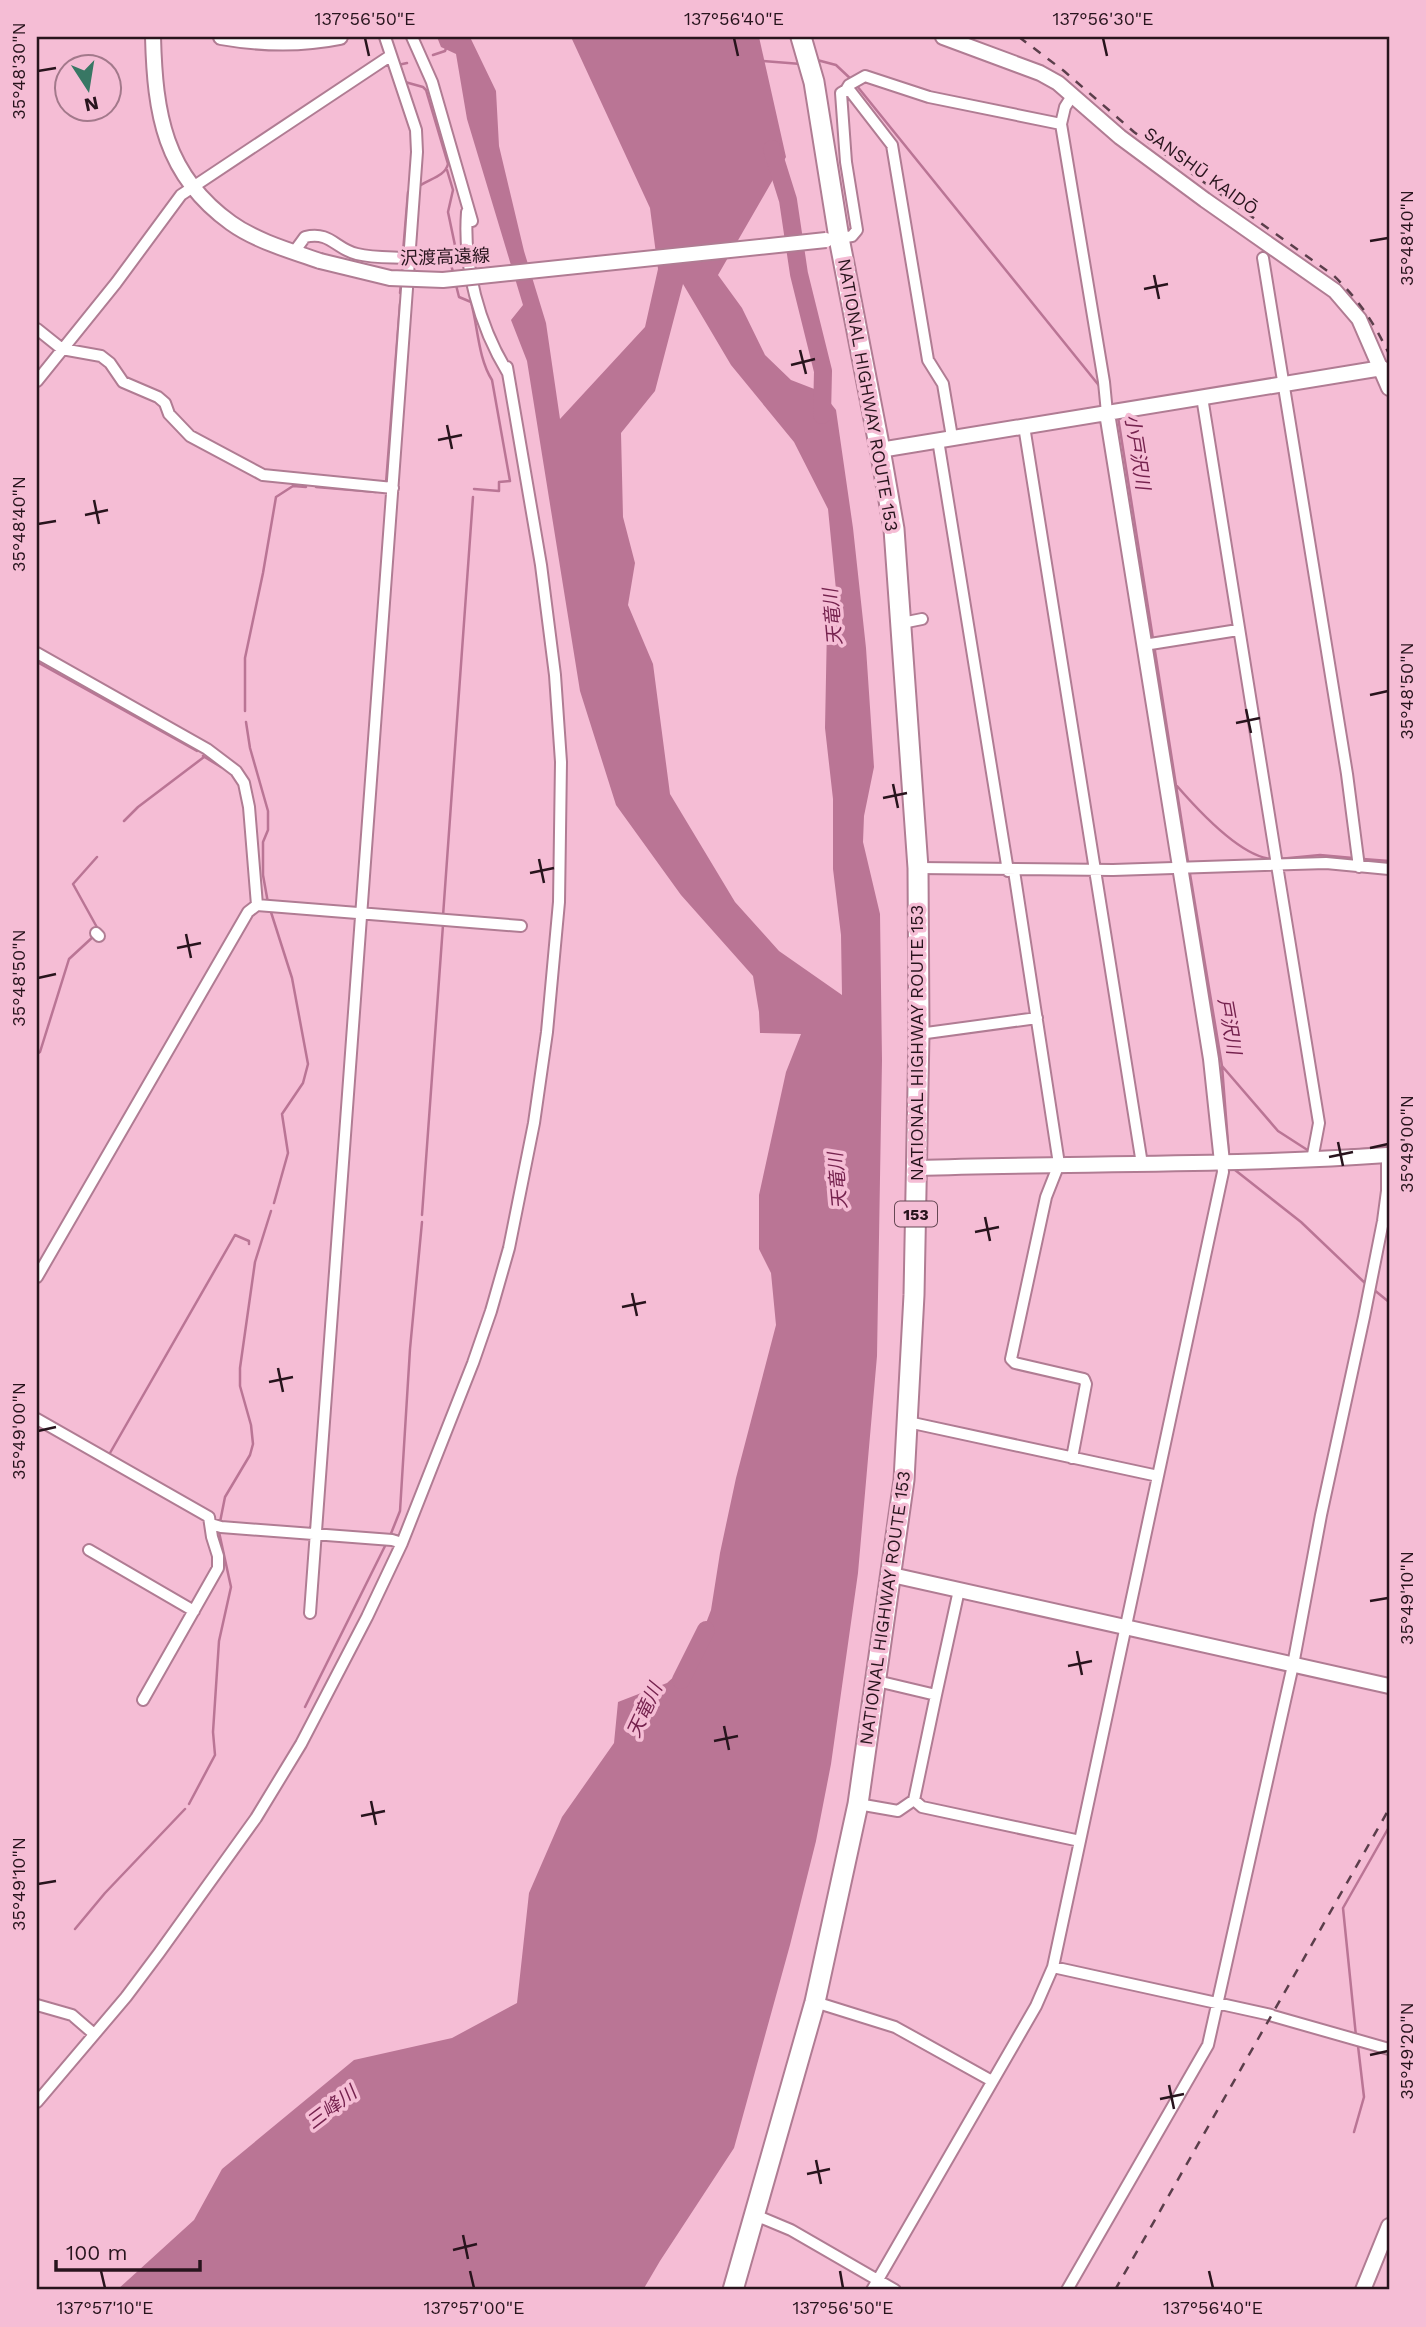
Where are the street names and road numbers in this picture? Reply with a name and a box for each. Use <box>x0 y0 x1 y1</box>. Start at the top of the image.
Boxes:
street label: SANSHŪ KAIDŌ <box>1140 122 1262 219</box>
street label: 沢渡高遠線 <box>400 244 490 269</box>
street label: NATIONAL HIGHWAY ROUTE 153 <box>834 257 903 533</box>
street label: NATIONAL HIGHWAY ROUTE 153 <box>906 905 927 1181</box>
road number: 153 <box>895 1202 937 1226</box>
street label: NATIONAL HIGHWAY ROUTE 153 <box>855 1470 914 1746</box>

